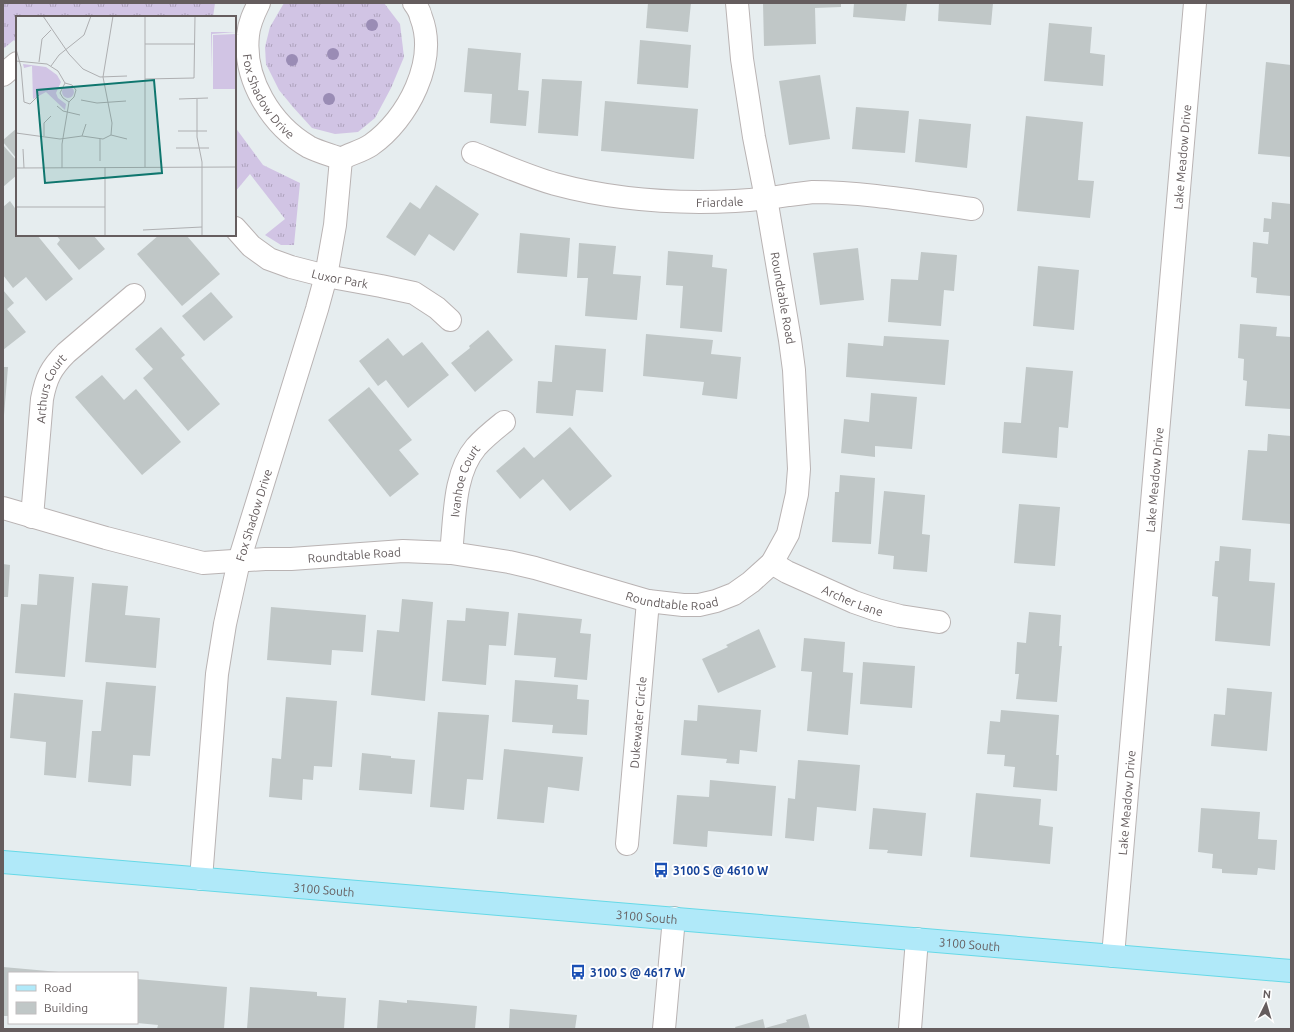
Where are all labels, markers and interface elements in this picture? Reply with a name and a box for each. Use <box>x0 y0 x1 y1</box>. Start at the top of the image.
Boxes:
inset map <box>16 16 236 236</box>
street label: Fox Shadow Drive <box>241 53 297 141</box>
street label: Lake Meadow Drive <box>1171 104 1193 210</box>
street label: Friardale <box>696 194 744 208</box>
street label: Roundtable Road <box>769 251 797 345</box>
street label: Luxor Park <box>310 266 369 290</box>
street label: Arthurs Court <box>33 351 69 424</box>
street label: Lake Meadow Drive <box>1143 427 1165 533</box>
street label: Ivanhoe Court <box>448 442 482 518</box>
street label: Fox Shadow Drive <box>233 467 274 563</box>
street label: Roundtable Road <box>307 545 401 564</box>
street label: Archer Lane <box>820 582 884 618</box>
street label: Roundtable Road <box>624 588 719 612</box>
street label: Dukewater Circle <box>627 676 648 769</box>
street label: Lake Meadow Drive <box>1115 750 1137 856</box>
bus stop icon: 3100 S @ 4610 W <box>652 861 670 879</box>
place label: 3100 S @ 4610 W <box>673 864 769 877</box>
street label: 3100 South <box>293 880 355 898</box>
street label: 3100 South <box>615 907 678 926</box>
street label: 3100 South <box>938 935 1001 953</box>
bus stop icon: 3100 S @ 4617 W <box>569 963 587 981</box>
place label: 3100 S @ 4617 W <box>590 966 686 979</box>
legend <box>8 972 138 1024</box>
text: Road <box>44 981 72 994</box>
north arrow <box>1246 984 1286 1024</box>
text: N <box>1262 988 1271 1000</box>
text: Building <box>44 1001 88 1014</box>

